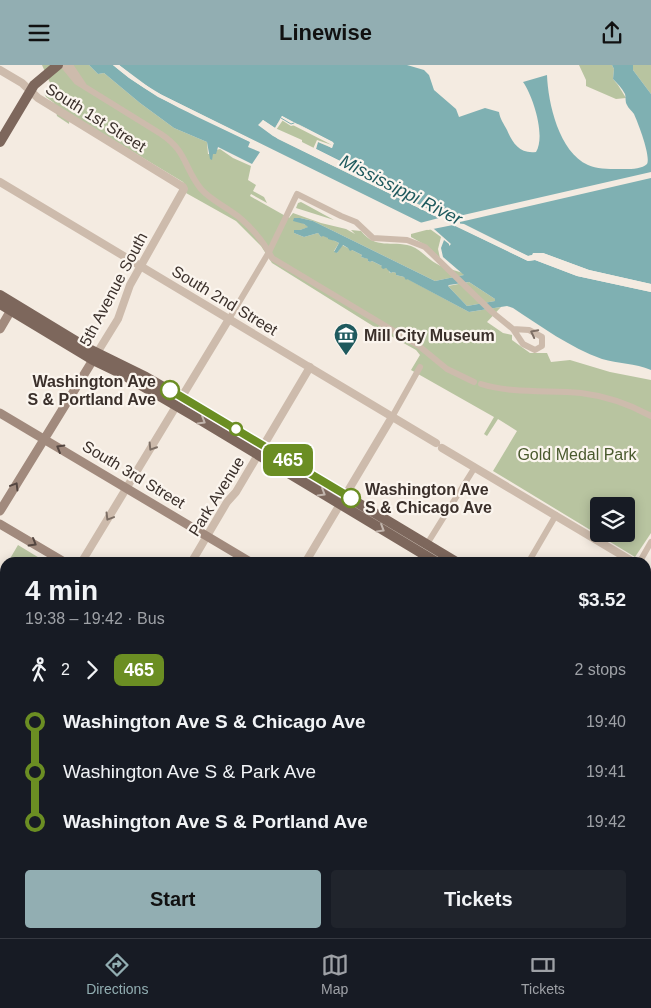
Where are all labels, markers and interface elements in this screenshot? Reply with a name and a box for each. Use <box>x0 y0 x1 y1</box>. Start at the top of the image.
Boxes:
icon: menu <box>25 19 53 47</box>
icon: share <box>598 19 626 47</box>
text: Linewise <box>279 20 372 45</box>
street label: South 1st Street <box>43 80 149 155</box>
water label: Mississippi River <box>337 151 466 230</box>
street label: 5th Avenue South <box>76 230 151 349</box>
street label: South 2nd Street <box>169 262 281 339</box>
museum icon: Mill City Museum <box>333 322 359 356</box>
place label: Mill City Museum <box>364 327 495 344</box>
one-way arrow <box>530 329 539 339</box>
place label: Washington Ave S & Portland Ave <box>27 373 156 408</box>
marker: Washington Ave S & Portland Ave <box>160 380 180 400</box>
one-way arrow <box>197 415 206 425</box>
unlabelled marker <box>229 422 243 436</box>
street label: South 3rd Street <box>79 437 189 512</box>
one-way arrow <box>148 441 158 450</box>
one-way arrow <box>56 444 65 454</box>
line badge: 465 <box>259 444 317 476</box>
park label: Gold Medal Park <box>517 446 638 463</box>
text: 465 <box>273 450 303 470</box>
street label: Park Avenue <box>185 453 248 539</box>
place label: Washington Ave S & Chicago Ave <box>365 481 492 516</box>
one-way arrow <box>9 483 18 492</box>
one-way arrow <box>316 486 325 496</box>
marker: Washington Ave S & Chicago Ave <box>341 488 361 508</box>
map controls <box>590 497 635 542</box>
button: layers <box>590 497 635 542</box>
one-way arrow <box>105 512 115 521</box>
one-way arrow <box>376 522 385 532</box>
one-way arrow <box>27 537 36 547</box>
text: 4 min <box>25 575 98 606</box>
text: $3.52 <box>578 589 626 610</box>
text: 19:38 – 19:42 · Bus <box>25 610 165 627</box>
icon: walk <box>25 656 53 684</box>
icon: forward <box>78 656 106 684</box>
text: 465 <box>124 660 154 680</box>
text: 2 <box>61 661 70 678</box>
text: 2 stops <box>574 661 626 678</box>
text: Washington Ave S & Chicago Ave <box>63 711 366 732</box>
text: 19:40 <box>586 713 626 730</box>
text: Washington Ave S & Park Ave <box>63 761 316 782</box>
text: 19:41 <box>586 763 626 780</box>
text: Washington Ave S & Portland Ave <box>63 811 368 832</box>
text: 19:42 <box>586 813 626 830</box>
button: Start <box>25 870 321 928</box>
button: Tickets <box>331 870 626 928</box>
tab: Directions <box>86 951 148 997</box>
tab: Map <box>321 951 349 997</box>
tab: Tickets <box>521 951 565 997</box>

